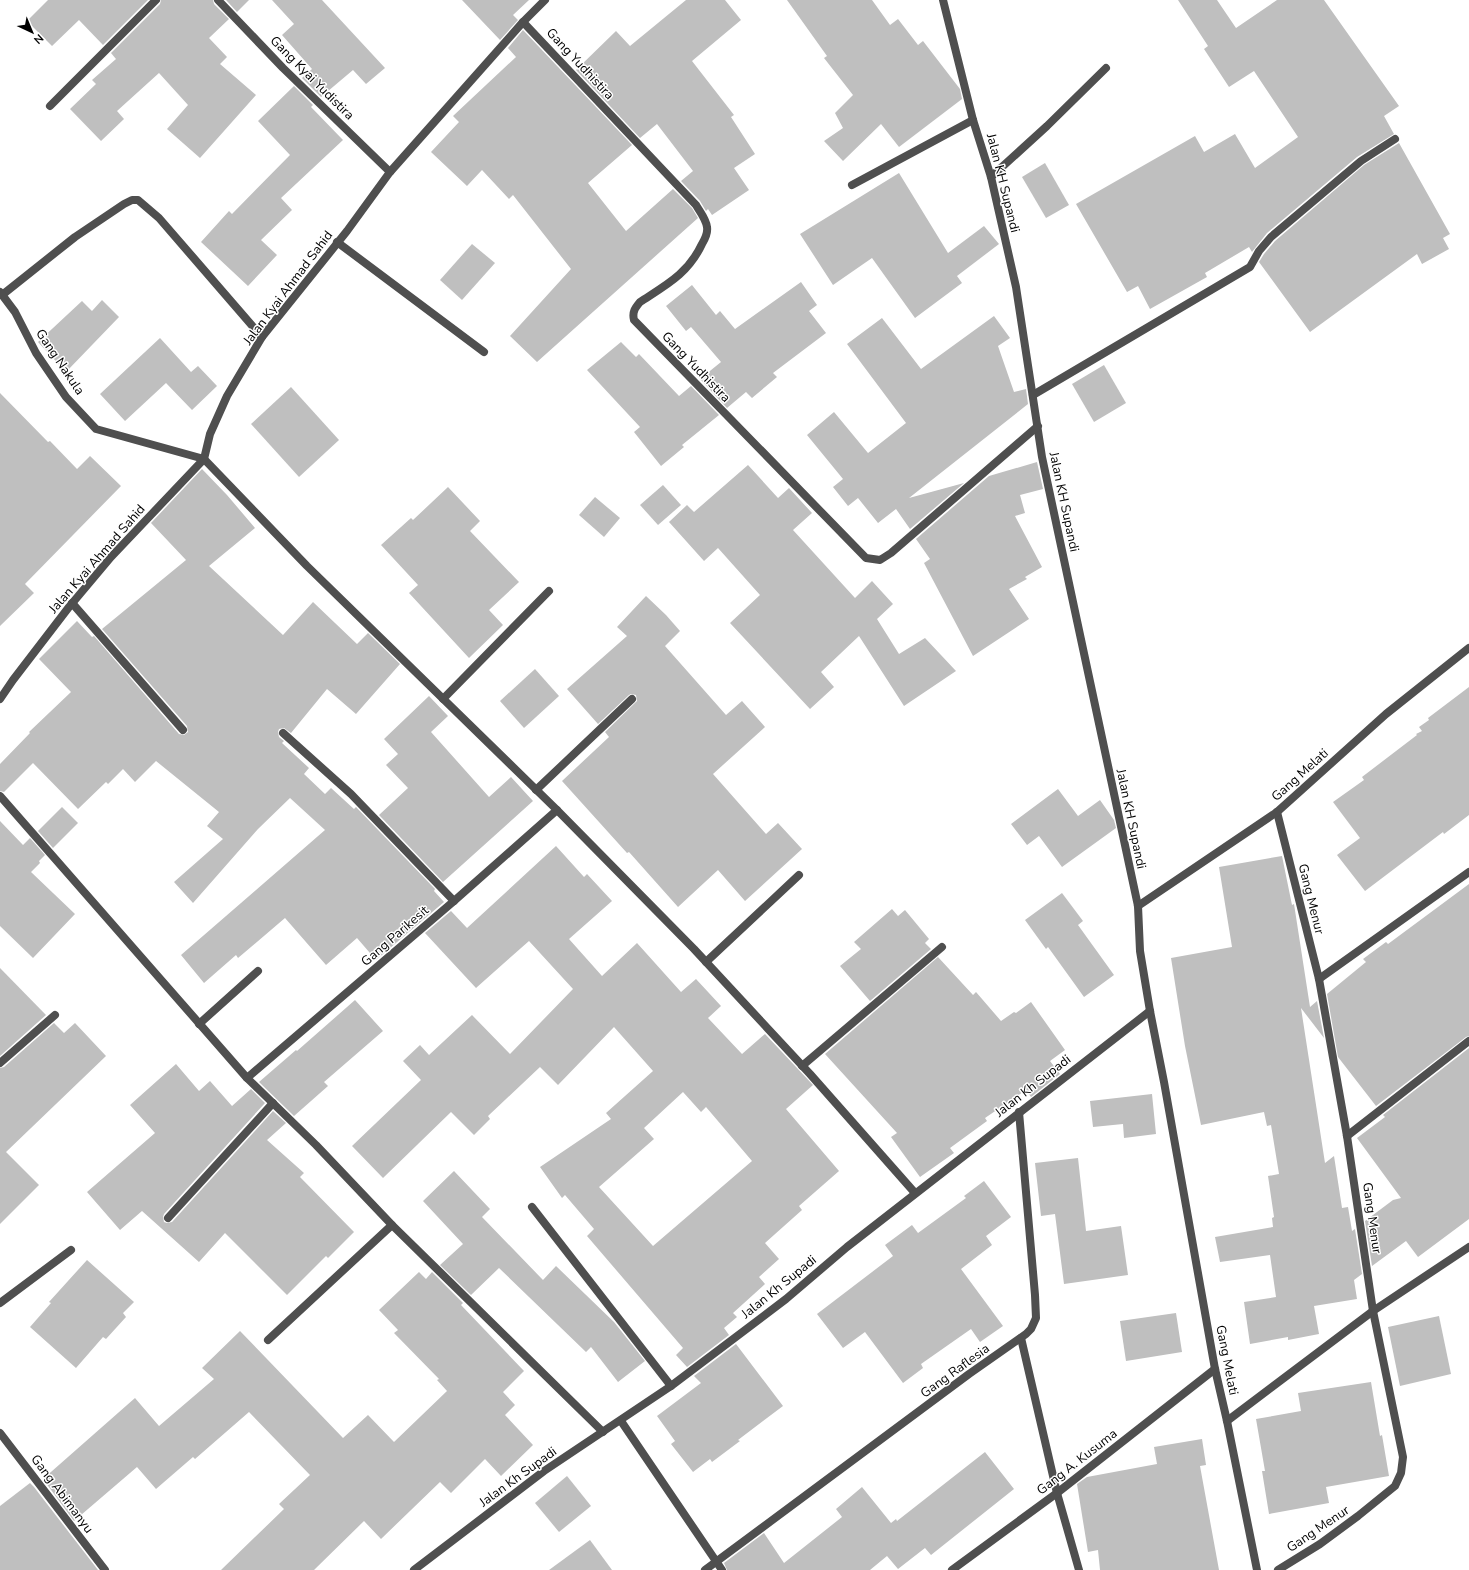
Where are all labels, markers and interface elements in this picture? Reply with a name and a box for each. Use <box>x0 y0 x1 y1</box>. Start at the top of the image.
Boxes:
north arrow <box>12 12 52 52</box>
street label: Gang Yudhistira <box>542 24 618 104</box>
text: N <box>30 31 47 47</box>
street label: Gang Kyai Yudistira <box>266 32 358 124</box>
street label: Jalan KH Supandi <box>982 131 1024 235</box>
street label: Jalan Kyai Ahmad Sahid <box>238 227 337 350</box>
street label: Gang Nakula <box>31 326 89 398</box>
street label: Gang Yudhistira <box>658 328 734 406</box>
street label: Jalan KH Supandi <box>1044 449 1083 554</box>
street label: Jalan Kyai Ahmad Sahid <box>44 501 149 618</box>
street label: Gang Melati <box>1268 745 1332 805</box>
street label: Jalan KH Supandi <box>1111 766 1150 871</box>
street label: Gang Menur <box>1294 862 1329 936</box>
street label: Gang Parikesit <box>357 901 433 970</box>
street label: Jalan Kh Supadi <box>991 1051 1075 1122</box>
street label: Gang Menur <box>1358 1181 1386 1255</box>
street label: Jalan Kh Supadi <box>737 1251 820 1324</box>
street label: Gang Melati <box>1211 1323 1243 1397</box>
street label: Gang Raflesia <box>917 1340 993 1402</box>
street label: Gang A. Kusuma <box>1033 1425 1121 1499</box>
street label: Jalan Kh Supadi <box>475 1443 560 1512</box>
street label: Gang Abimanyu <box>27 1451 97 1537</box>
street label: Gang Menur <box>1283 1501 1353 1557</box>

